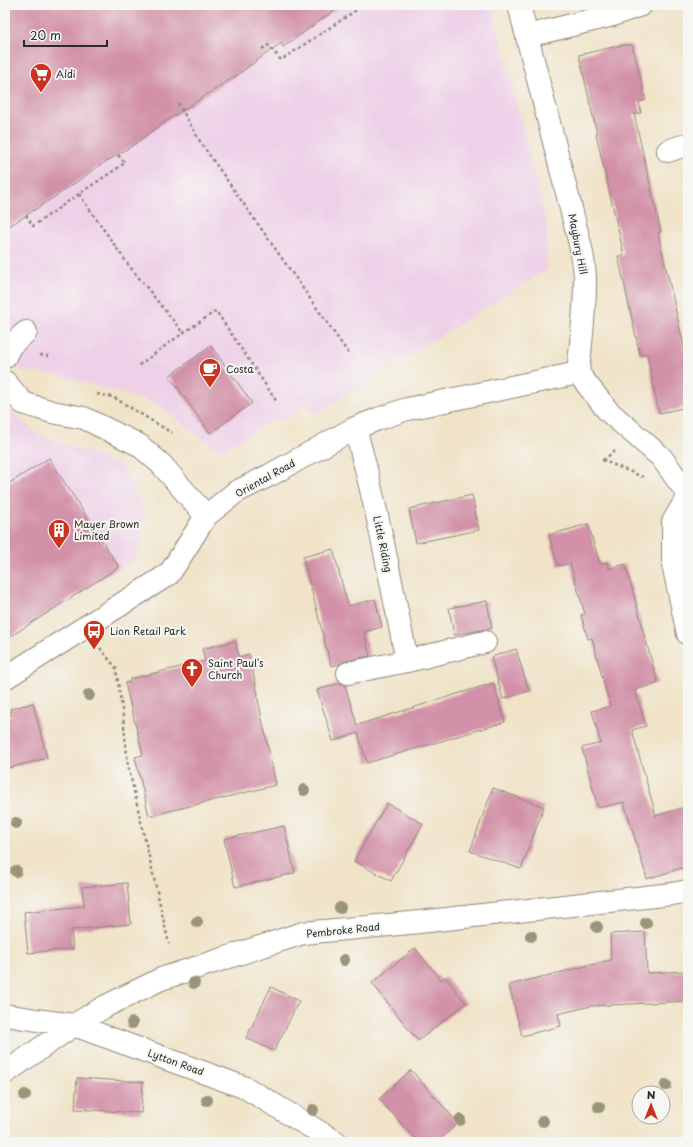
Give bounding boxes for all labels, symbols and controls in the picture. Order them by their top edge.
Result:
scale bar [24,22,107,48]
text: 20 m [30,26,61,44]
supermarket icon: Aldi [28,61,54,94]
place label: Aldi [56,66,76,81]
street label: Maybury Hill [564,212,592,276]
cafe icon: Costa [197,356,223,389]
place label: Costa [226,361,255,376]
street label: Oriental Road [232,455,298,500]
street label: Little Riding [370,514,397,574]
place label: Mayer Brown Limited [74,516,139,543]
building icon: Mayer Brown Limited [46,517,72,550]
bus stop icon: Lion Retail Park [81,618,107,651]
place label: Lion Retail Park [110,623,186,638]
place label: Saint Paul's Church [208,655,264,682]
church icon: Saint Paul's Church [179,656,205,689]
street label: Pembroke Road [305,918,381,941]
street label: Lytton Road [146,1044,206,1080]
north arrow [631,1085,671,1125]
text: N [647,1086,656,1103]

